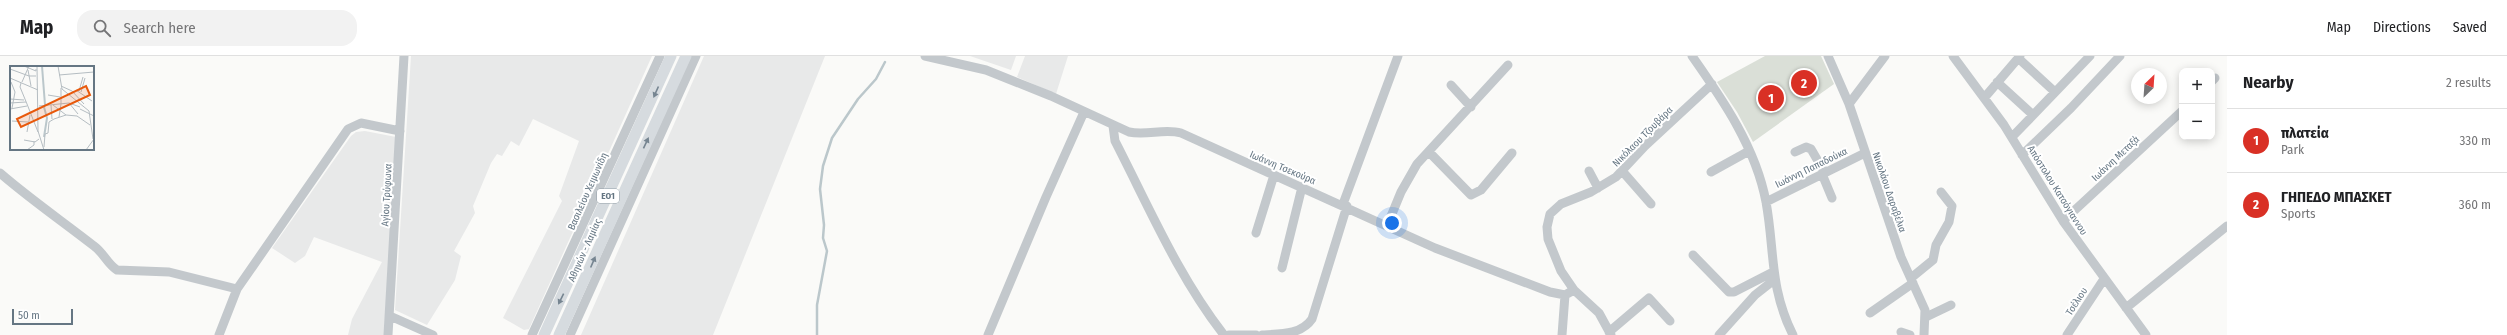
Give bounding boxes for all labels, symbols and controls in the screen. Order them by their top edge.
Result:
search box [77,10,357,46]
text: Map [20,16,53,39]
icon: search [91,17,113,39]
text: Search here [123,19,196,37]
text: Map [2327,19,2351,36]
text: Directions [2373,19,2431,36]
text: Saved [2453,19,2487,36]
inset map [10,66,94,150]
pin: 2 [1791,68,1817,98]
north arrow [2131,68,2167,104]
map controls [2179,68,2215,140]
button: + [2179,68,2215,104]
text: Nearby [2243,72,2294,93]
text: 2 results [2446,75,2491,90]
pin: 1 [1758,83,1784,113]
one-way arrow [652,86,658,98]
street label: Νικόλαου Τζουβάρα [1609,103,1675,169]
button: − [2179,104,2215,140]
text: πλατεία [2281,124,2329,142]
street label: Ιωάννη Μεταξά [2089,133,2142,184]
text: 1 [2253,133,2259,148]
text: 330 m [2459,133,2491,148]
one-way arrow [643,137,650,149]
text: Park [2281,142,2304,157]
street label: Απόστολου Κατσόγιαννου [2025,143,2090,237]
street label: Ιωάννη Παπαδούκα [1773,144,1850,191]
street label: Ιωάννη Τσεκούρα [1248,148,1318,187]
street label: Βασιλείου Χειμωνίδη [565,150,610,232]
street label: Νικολάου Δαραβέλια [1870,150,1909,234]
street label: Αγίου Τρύφωνα [378,163,395,227]
text: ΓΗΠΕΔΟ ΜΠΑΣΚΕΤ [2281,188,2392,206]
road number: ΕΟ1 [597,189,619,203]
text: 2 [2253,197,2259,212]
text: 360 m [2459,197,2491,212]
text: Sports [2281,206,2316,221]
your location [1382,213,1402,233]
street label: Αθηνών - Λαμίας [565,216,604,284]
one-way arrow [591,255,597,267]
street label: Τσέλιου [2063,285,2090,318]
one-way arrow [558,293,564,305]
scale bar [12,307,73,326]
text: 50 m [18,309,40,322]

